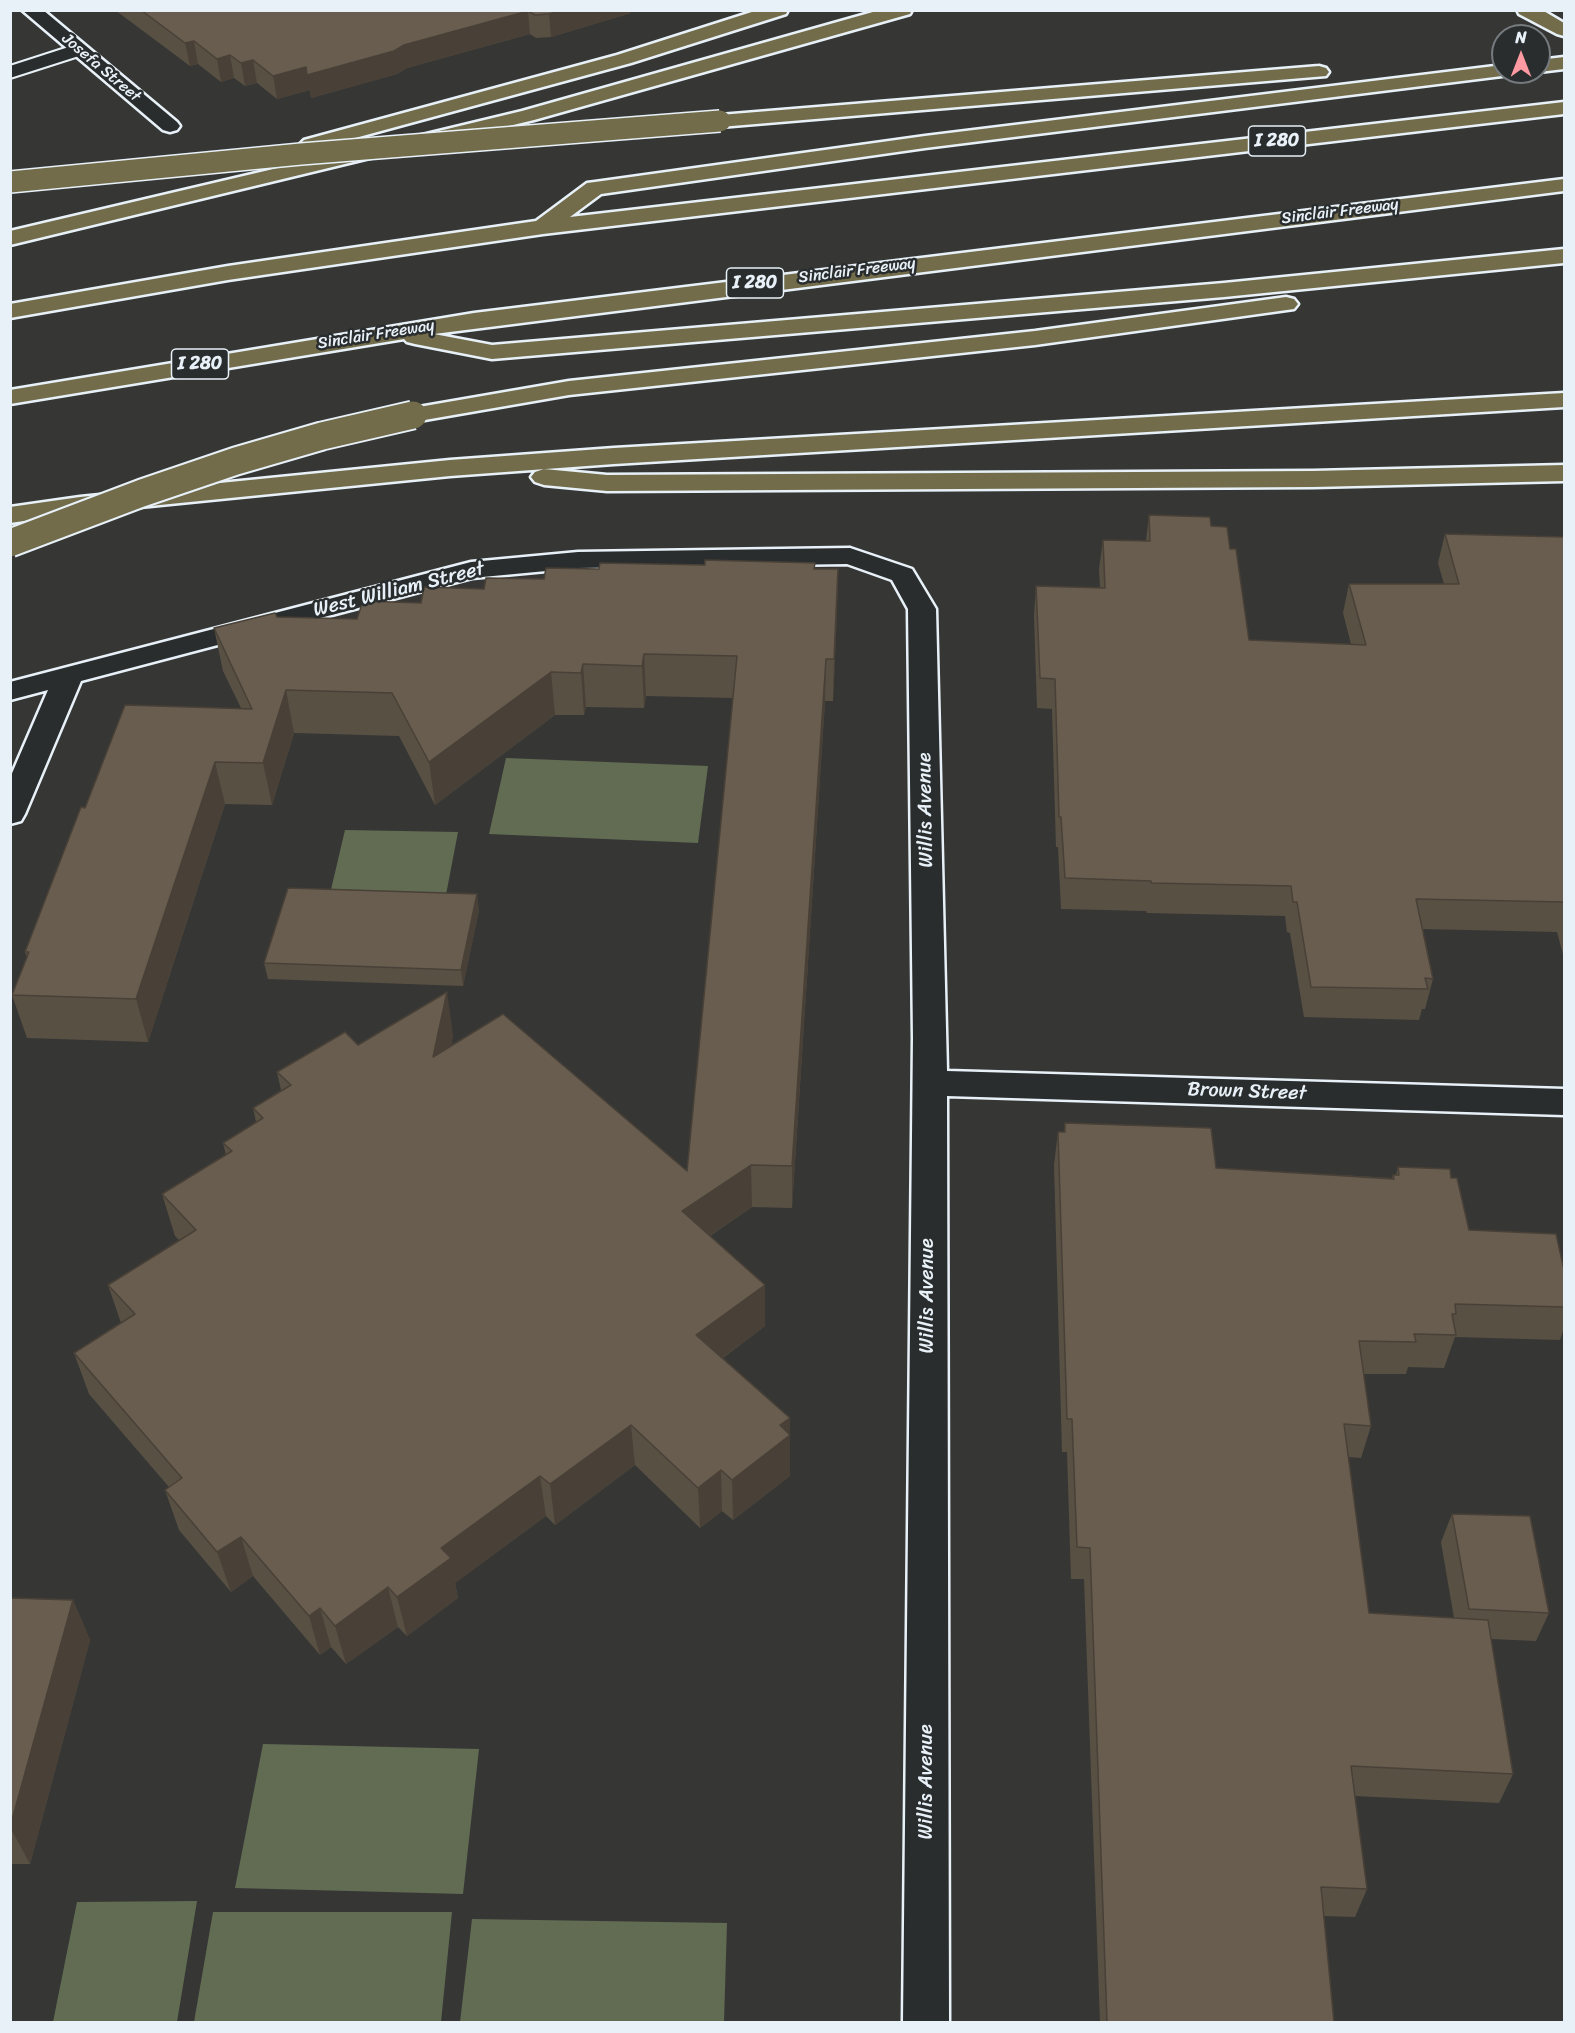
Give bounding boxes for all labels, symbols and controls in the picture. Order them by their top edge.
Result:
text: N [1515,23,1527,52]
north arrow [1491,24,1551,84]
street label: Josefa Street [58,30,144,106]
road number: I 280 [1248,126,1306,156]
street label: Sinclair Freeway [1280,195,1400,229]
street label: Sinclair Freeway [797,254,917,288]
road number: I 280 [726,268,783,298]
street label: Sinclair Freeway [316,316,436,354]
road number: I 280 [172,349,228,379]
street label: West William Street [311,557,487,623]
street label: Willis Avenue [913,752,939,868]
street label: Brown Street [1187,1078,1307,1106]
street label: Willis Avenue [916,1238,940,1354]
street label: Willis Avenue [915,1724,939,1840]

